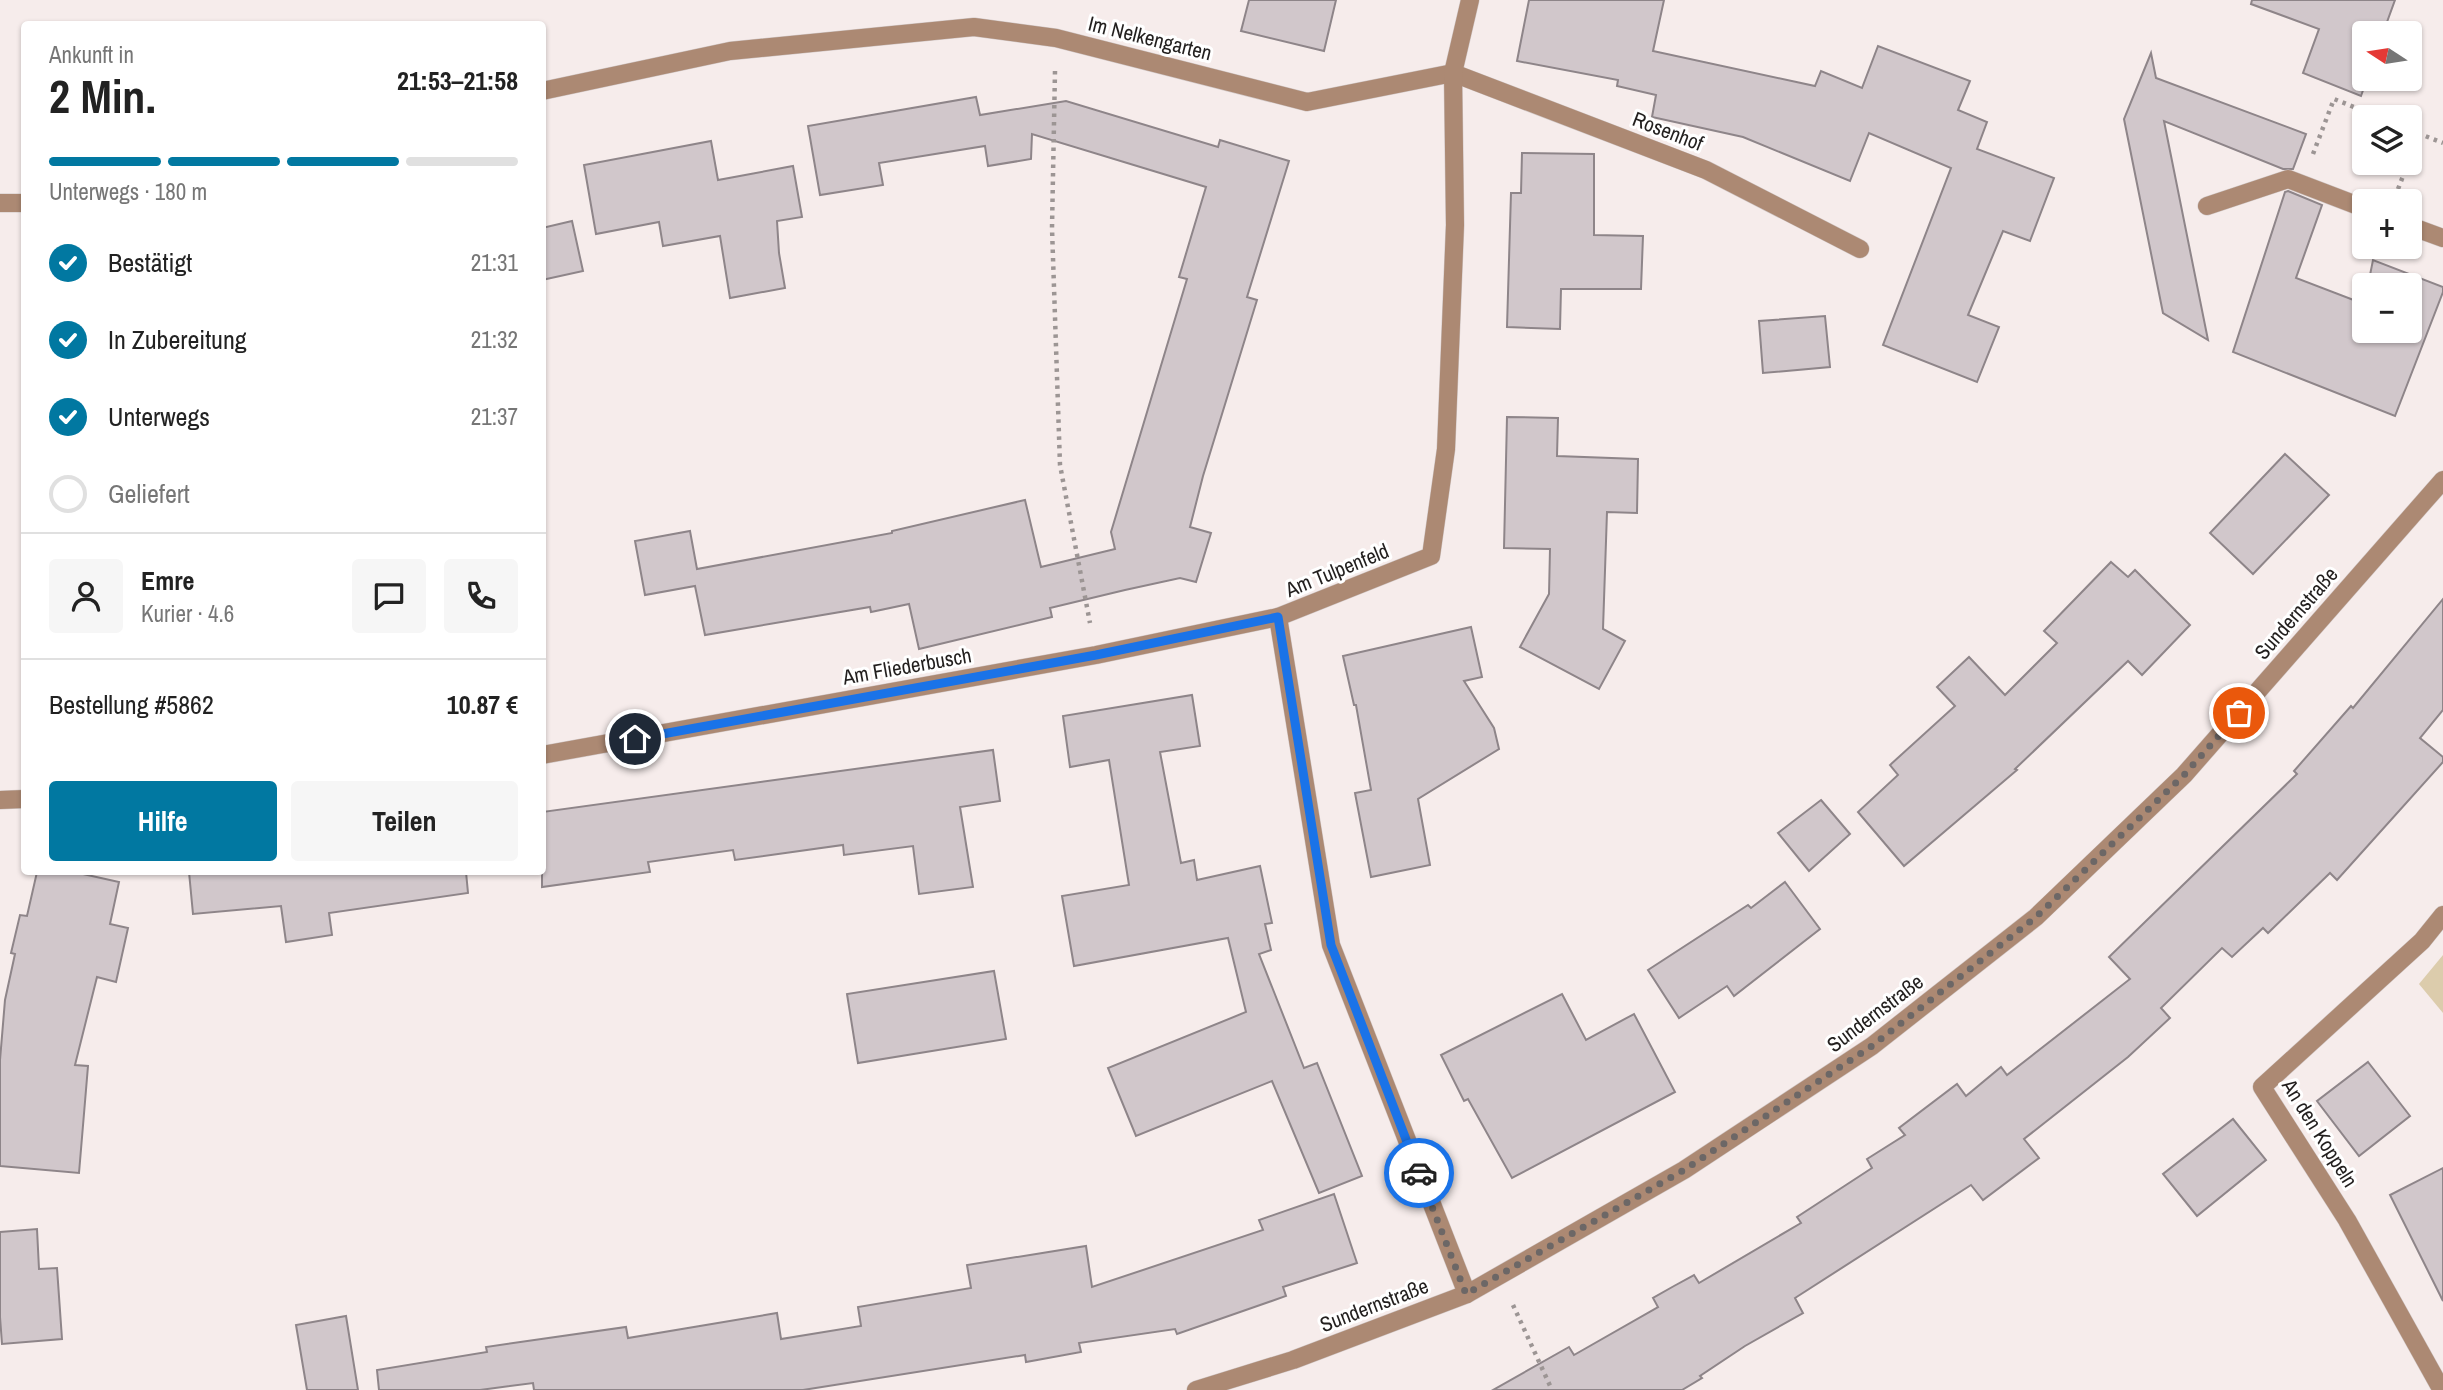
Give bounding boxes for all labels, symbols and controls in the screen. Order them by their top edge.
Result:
street label: Im Nelkengarten [1085,9,1215,67]
north arrow [2352,21,2422,91]
map controls [2352,21,2422,343]
text: Ankunft in [49,39,134,70]
text: 21:53–21:58 [397,63,518,98]
text: 2 Min. [49,65,156,127]
street label: Rosenhof [1628,104,1708,158]
button: layers [2352,105,2422,175]
text: Unterwegs · 180 m [49,176,207,207]
button: + [2352,189,2422,259]
icon: check [49,244,87,282]
text: Bestätigt [108,245,192,280]
text: 21:31 [471,247,518,278]
button: − [2352,273,2422,343]
icon: check [49,321,87,359]
text: In Zubereitung [108,322,247,357]
text: 21:32 [471,324,518,355]
icon: check [49,398,87,436]
text: Unterwegs [108,399,210,434]
text: 21:37 [471,401,518,432]
text: Geliefert [108,476,190,511]
street label: Am Tulpenfeld [1280,536,1393,604]
button: person [49,559,123,633]
button: chat [352,559,426,633]
button: phone [444,559,518,633]
street label: Sundernstraße [2248,561,2344,665]
text: Emre [141,563,194,598]
text: Kurier · 4.6 [141,598,234,629]
street label: Am Fliederbusch [839,640,974,692]
pin [2209,683,2269,743]
text: Bestellung #5862 [49,687,214,722]
text: 10.87 € [447,687,518,722]
icon: bag [2220,694,2258,732]
pin [605,709,665,769]
icon: home [616,720,654,758]
button: Hilfe [49,781,277,861]
button: Teilen [291,781,518,861]
street label: Sundernstraße [1821,967,1929,1059]
street label: An den Koppeln [2275,1072,2365,1193]
courier [1384,1138,1454,1208]
icon: car [1400,1154,1438,1192]
street label: Sundernstraße [1316,1271,1432,1339]

